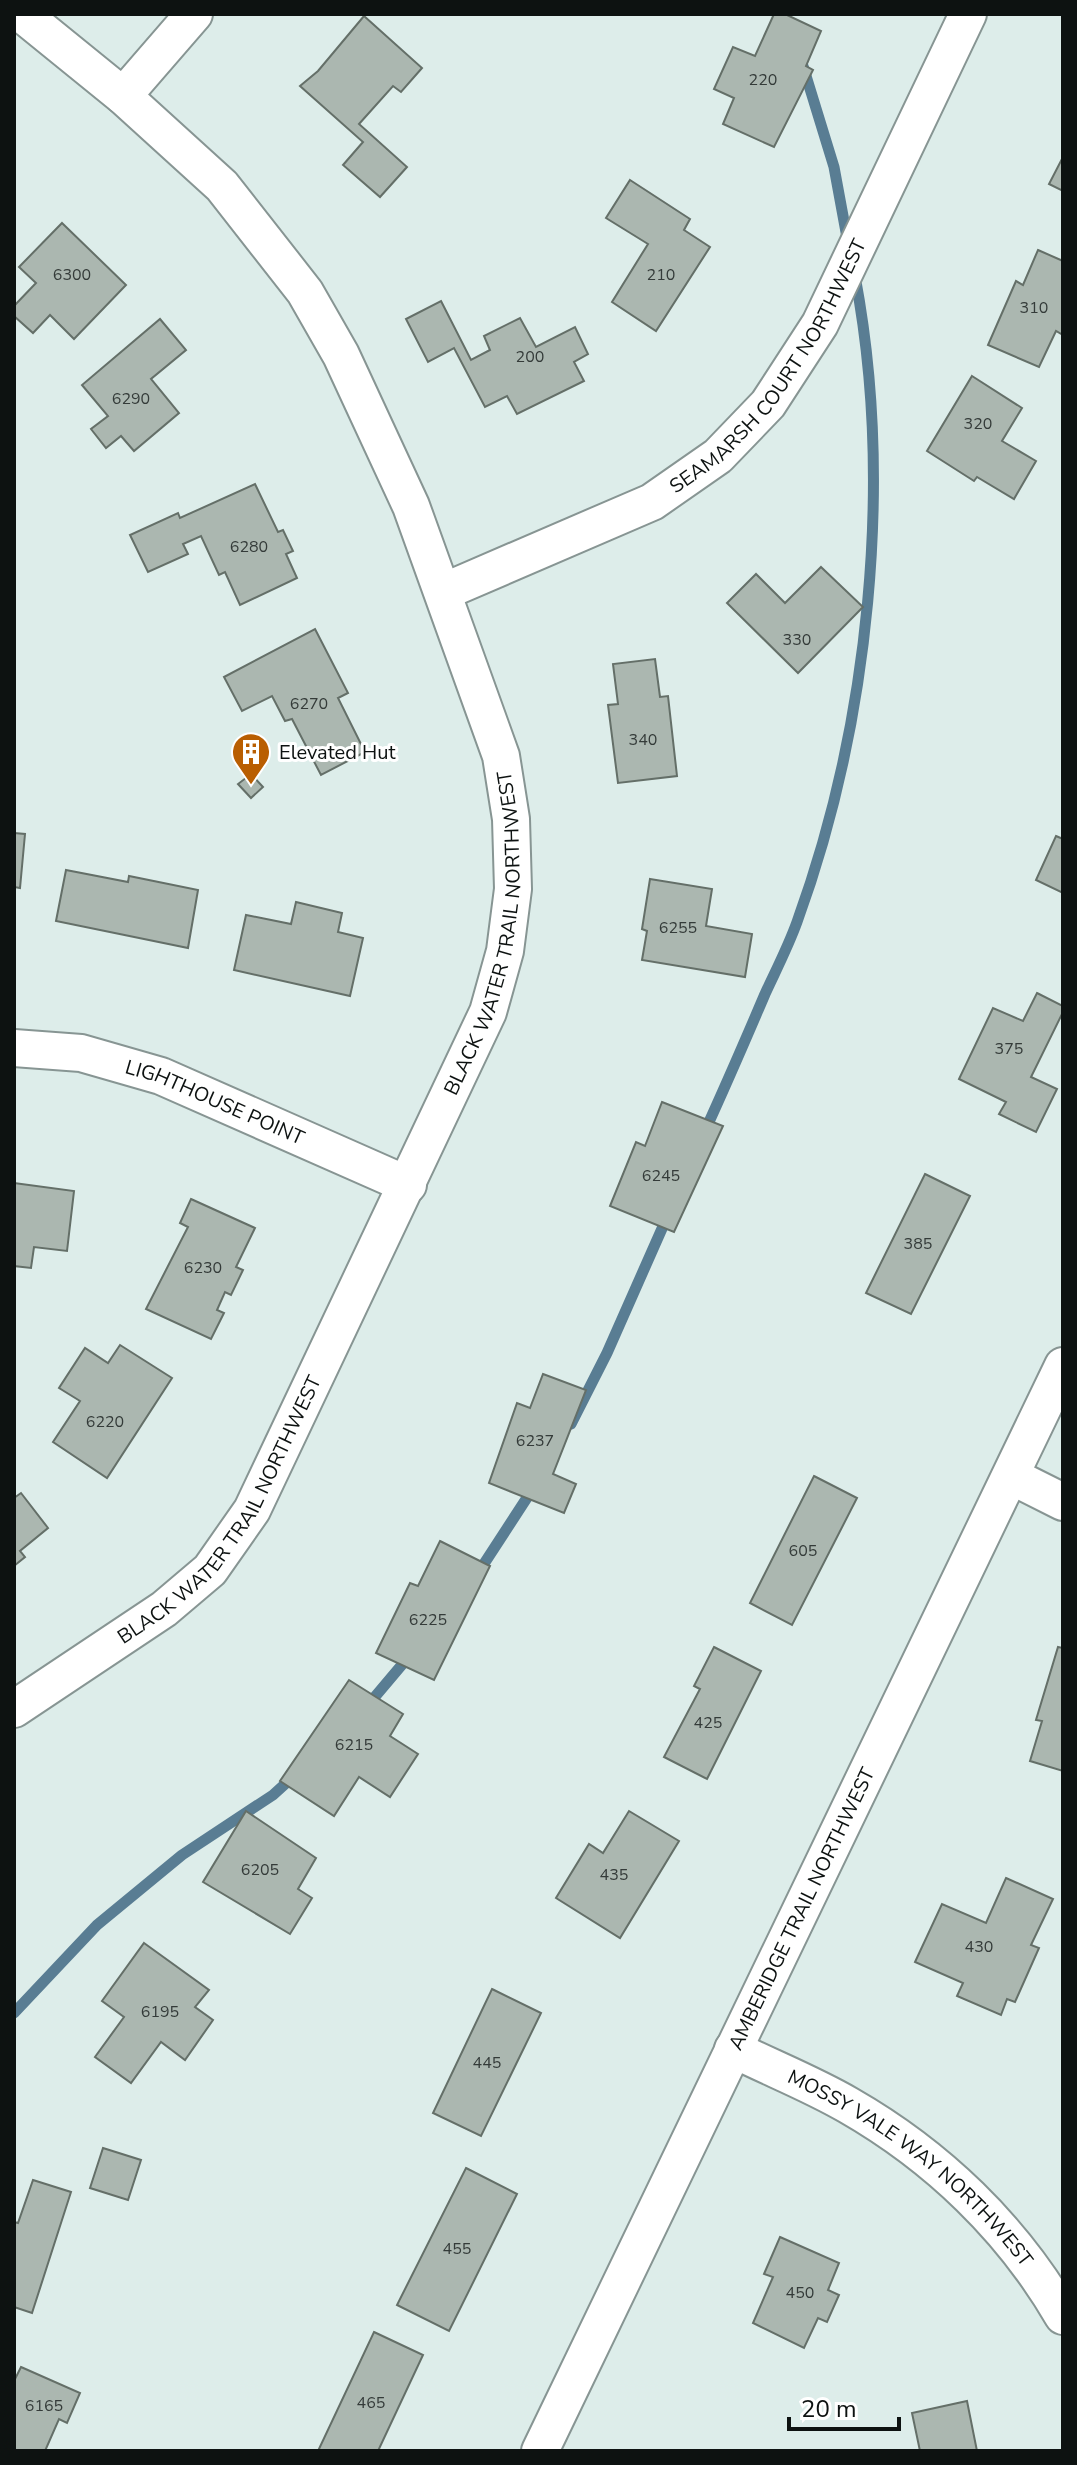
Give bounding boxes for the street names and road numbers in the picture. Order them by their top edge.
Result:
street label: SEAMARSH COURT NORTHWEST [664,234,872,499]
street label: BLACK WATER TRAIL NORTHWEST [437,769,527,1099]
street label: LIGHTHOUSE POINT [122,1053,309,1151]
street label: BLACK WATER TRAIL NORTHWEST [112,1371,327,1650]
street label: AMBERIDGE TRAIL NORTHWEST [722,1763,881,2054]
street label: MOSSY VALE WAY NORTHWEST [783,2063,1039,2272]

